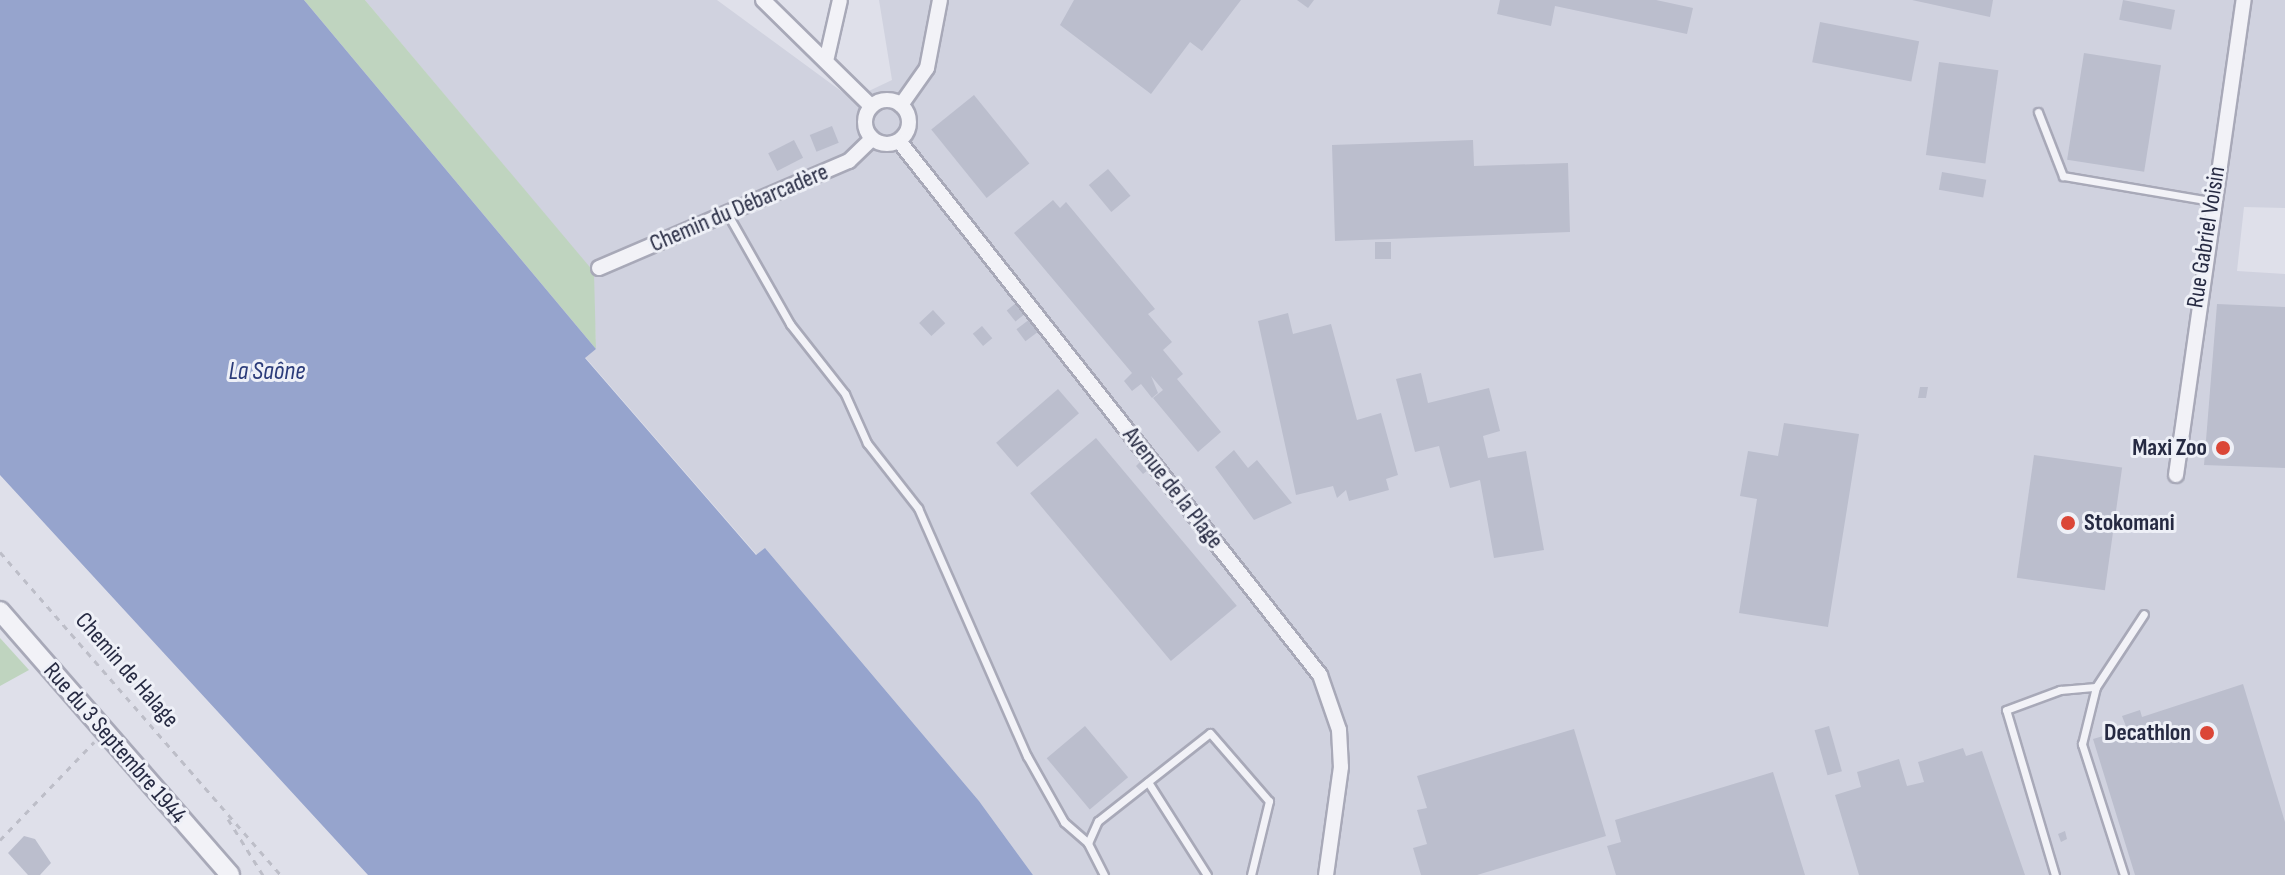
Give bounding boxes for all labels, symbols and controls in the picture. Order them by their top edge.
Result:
street label: Chemin du Débarcadère [646,157,832,259]
street label: Rue Gabriel Voisin [2181,164,2231,310]
water label: La Saône [229,356,305,388]
street label: Avenue de la Plage [1117,421,1229,555]
place label: Maxi Zoo [2132,434,2207,462]
marker: Maxi Zoo [2214,439,2232,457]
place label: Stokomani [2084,509,2175,537]
marker: Stokomani [2059,514,2077,532]
street label: Chemin de Halage [69,606,185,734]
street label: Rue du 3 Septembre 1944 [37,657,193,829]
place label: Decathlon [2104,719,2191,747]
marker: Decathlon [2198,724,2216,742]

